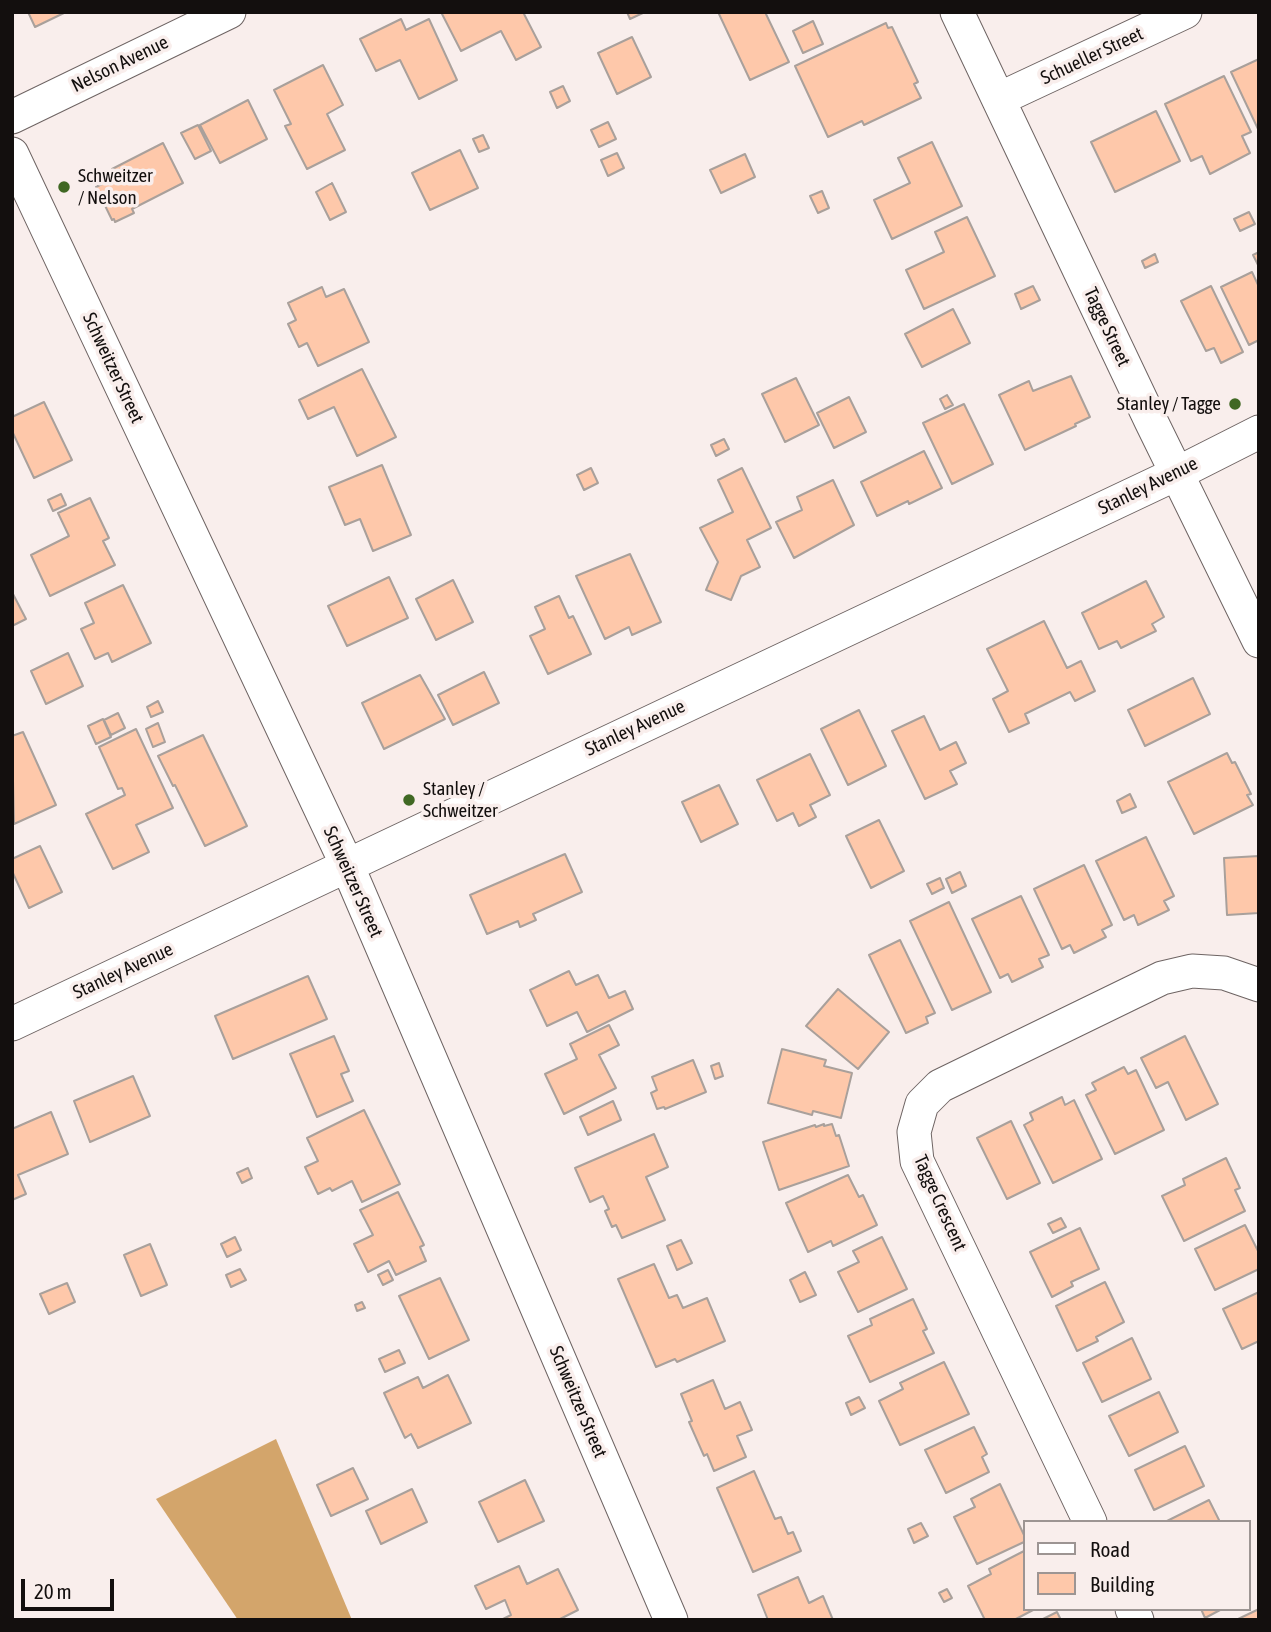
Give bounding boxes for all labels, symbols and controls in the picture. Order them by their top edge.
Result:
street label: Schueller Street [1037,22,1147,90]
street label: Nelson Avenue [68,31,172,97]
place label: Schweitzer / Nelson [78,165,153,209]
marker: Schweitzer / Nelson [56,179,72,195]
street label: Tagge Street [1079,284,1135,370]
street label: Schweitzer Street [78,309,148,427]
place label: Stanley / Tagge [1117,393,1221,415]
marker: Stanley / Tagge [1227,396,1243,412]
street label: Stanley Avenue [1095,452,1201,520]
street label: Stanley Avenue [581,695,689,761]
place label: Stanley / Schweitzer [423,778,498,822]
marker: Stanley / Schweitzer [401,792,417,808]
street label: Schweitzer Street [318,823,388,941]
street label: Stanley Avenue [69,938,177,1004]
street label: Tagge Crescent [909,1152,971,1254]
street label: Schweitzer Street [544,1343,612,1461]
legend [1023,1520,1250,1611]
text: Road [1090,1537,1130,1561]
scale bar [24,1566,117,1610]
text: Building [1090,1572,1154,1596]
text: 20 m [34,1579,72,1603]

